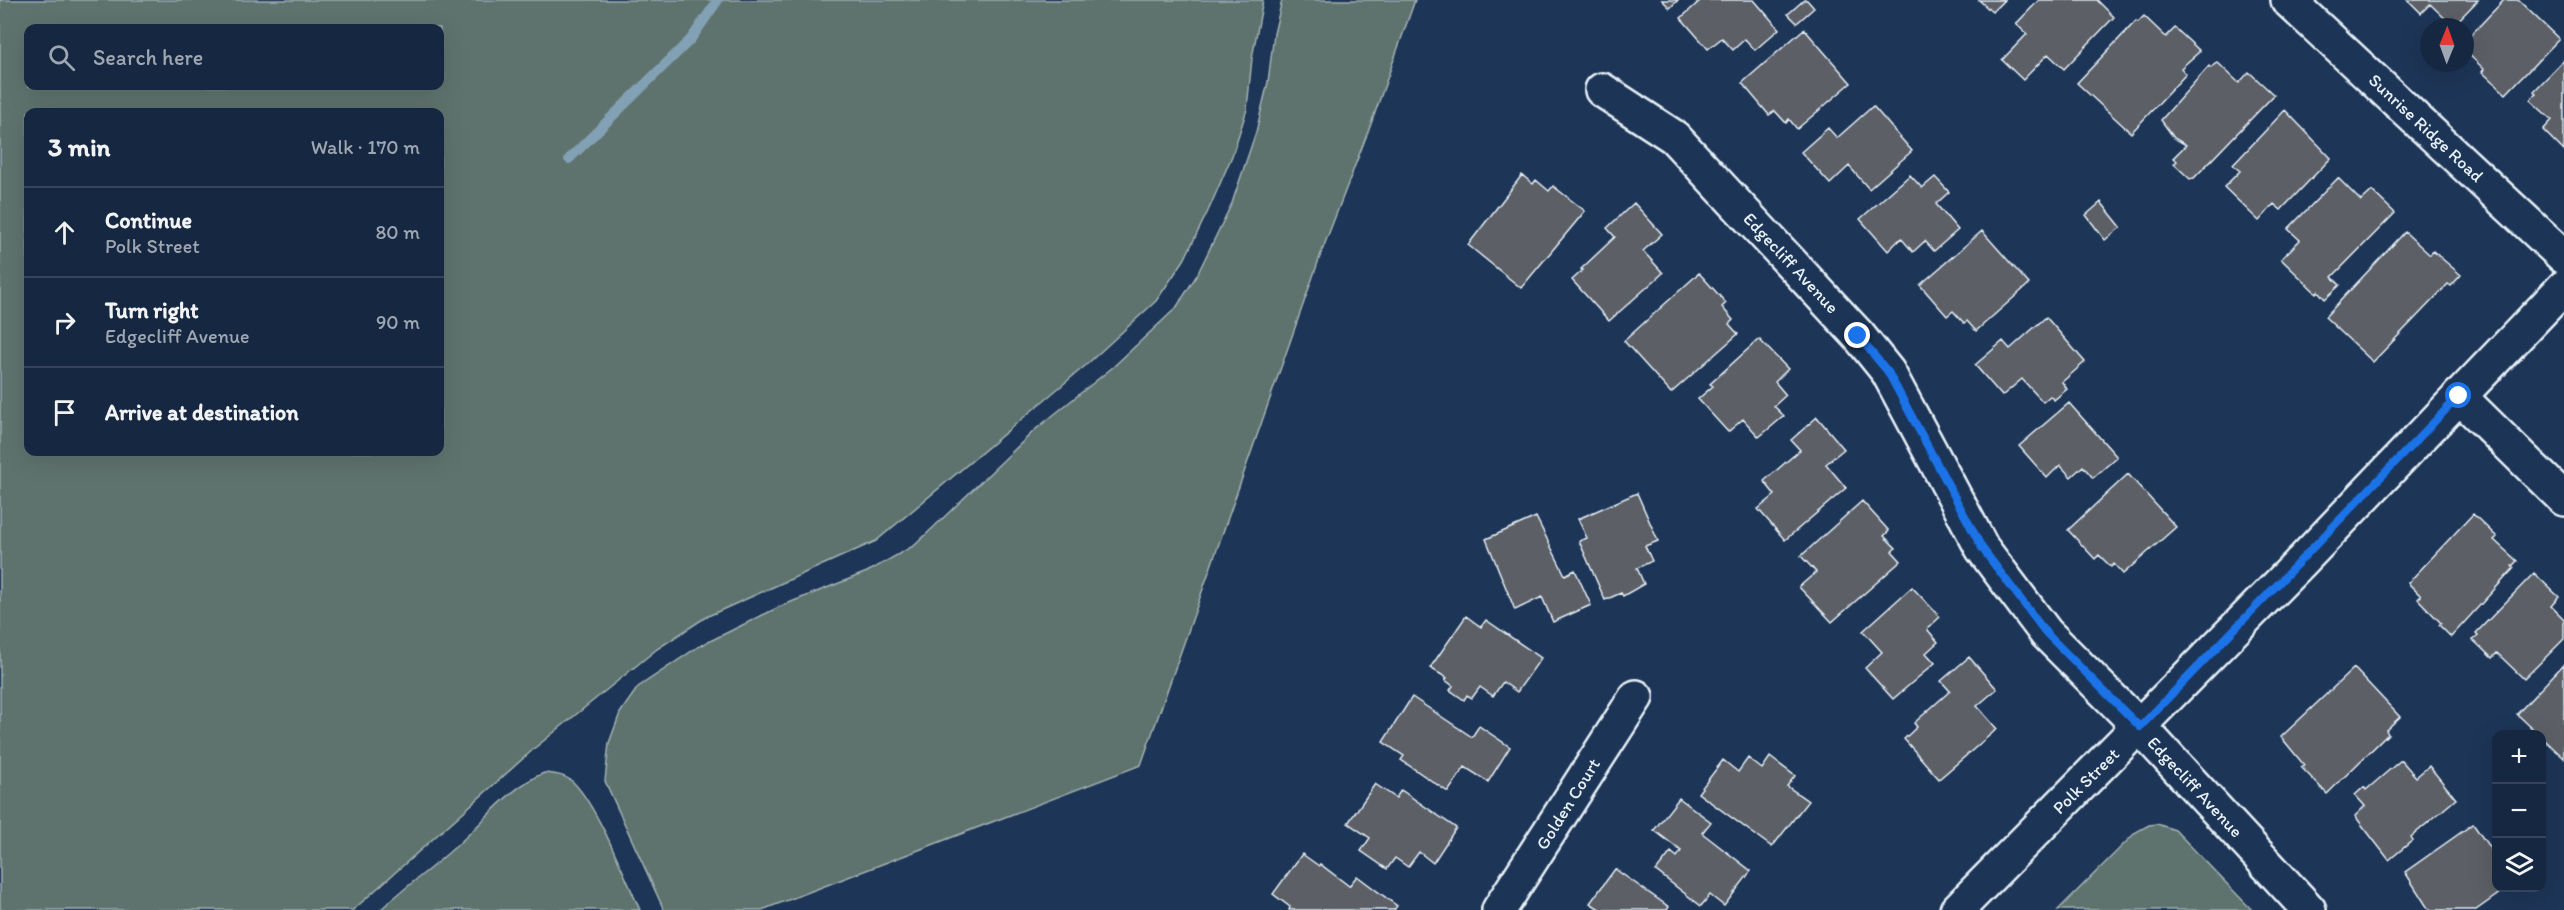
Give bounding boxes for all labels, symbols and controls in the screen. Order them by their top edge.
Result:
north arrow [2420,18,2474,72]
search box [24,24,444,90]
icon: search [45,41,78,74]
text: Search here [93,44,203,71]
street label: Sunrise Ridge Road [2364,69,2488,187]
text: 3 min [48,131,110,163]
text: Walk · 170 m [311,135,420,159]
text: Continue [105,207,192,234]
street label: Edgecliff Avenue [1739,208,1843,318]
icon: ahead [48,216,81,249]
text: 80 m [375,220,420,244]
text: Polk Street [105,234,200,258]
text: Turn right [105,297,199,324]
icon: right [48,306,81,339]
text: 90 m [376,310,420,334]
route end [1844,322,1870,348]
text: Edgecliff Avenue [105,324,250,348]
route start [2445,382,2471,408]
icon: arrive [48,396,81,429]
text: Arrive at destination [105,399,299,426]
map controls [2492,730,2546,892]
button: + [2492,730,2546,784]
street label: Edgecliff Avenue [2143,732,2247,842]
street label: Polk Street [2048,743,2124,819]
street label: Golden Court [1531,754,1605,854]
button: − [2492,784,2546,838]
button: layers [2492,838,2546,892]

